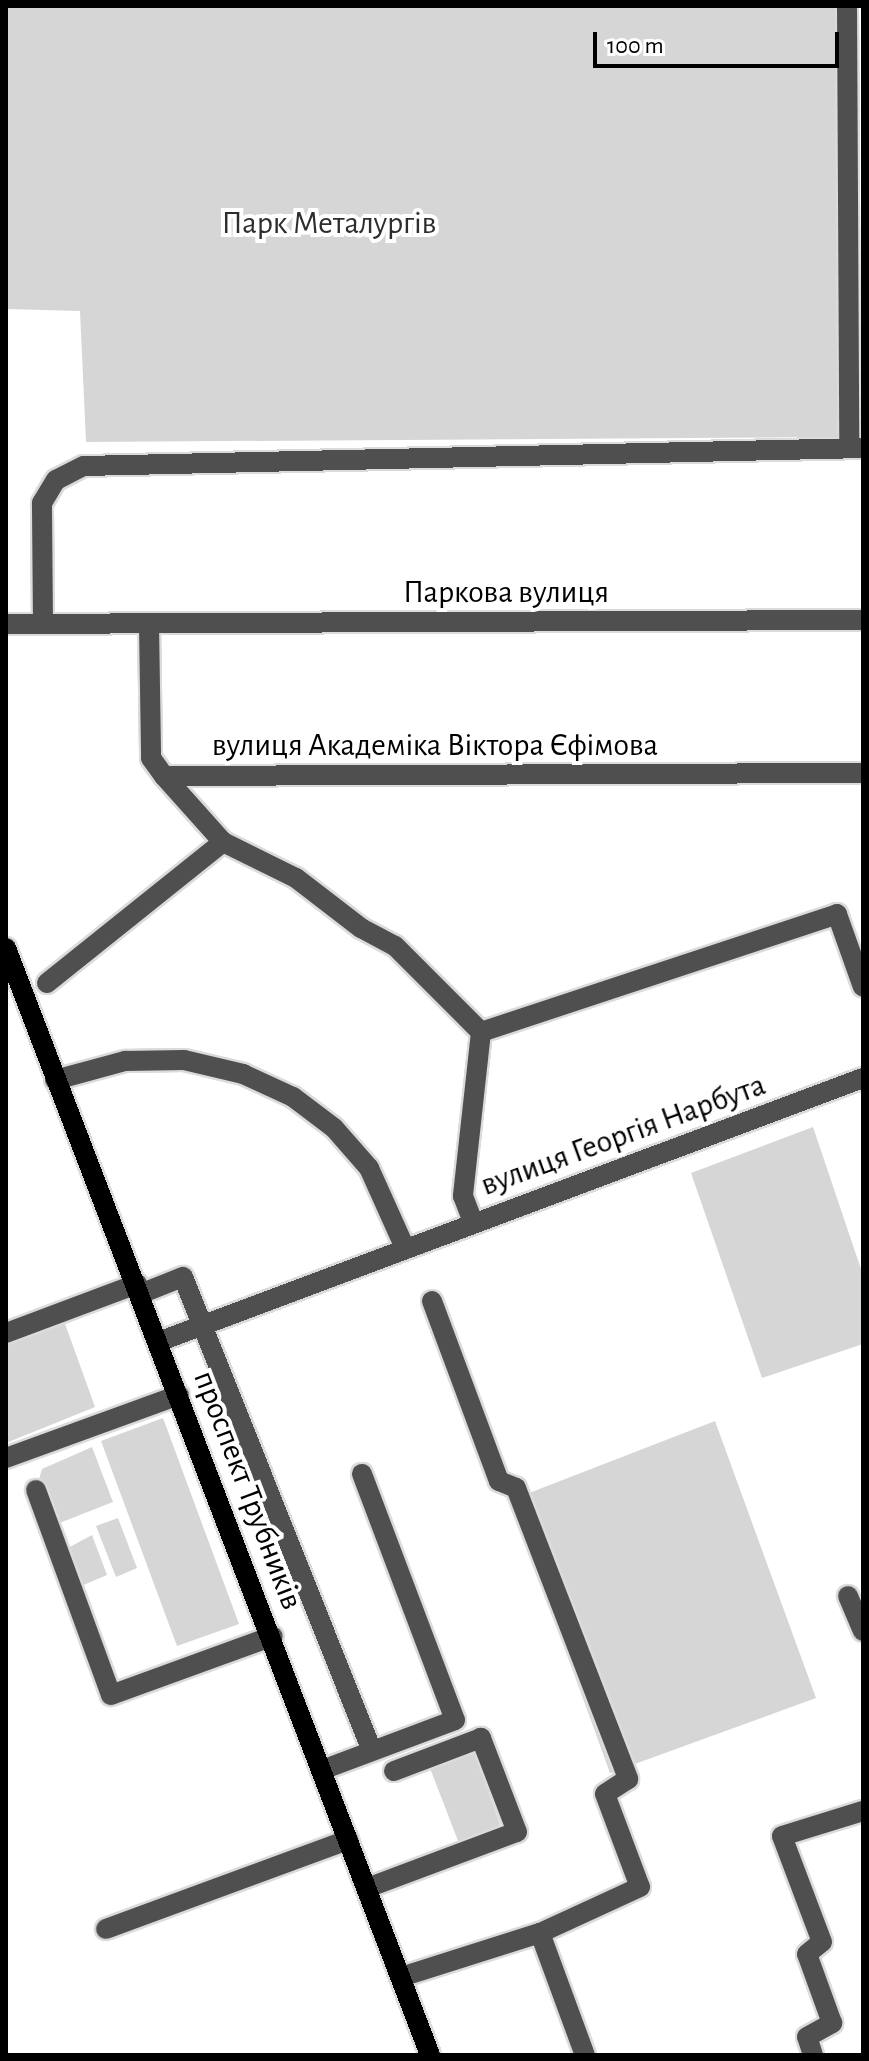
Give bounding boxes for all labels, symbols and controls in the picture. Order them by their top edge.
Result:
scale bar [597,16,843,66]
text: 100 m [607,34,664,58]
park label: Парк Металургів [222,204,436,242]
street label: Паркова вулиця [403,573,609,611]
street label: вулиця Академіка Віктора Єфімова [212,726,658,764]
street label: вулиця Георгія Нарбута [475,1066,771,1204]
street label: проспект Трубників [185,1365,311,1615]

